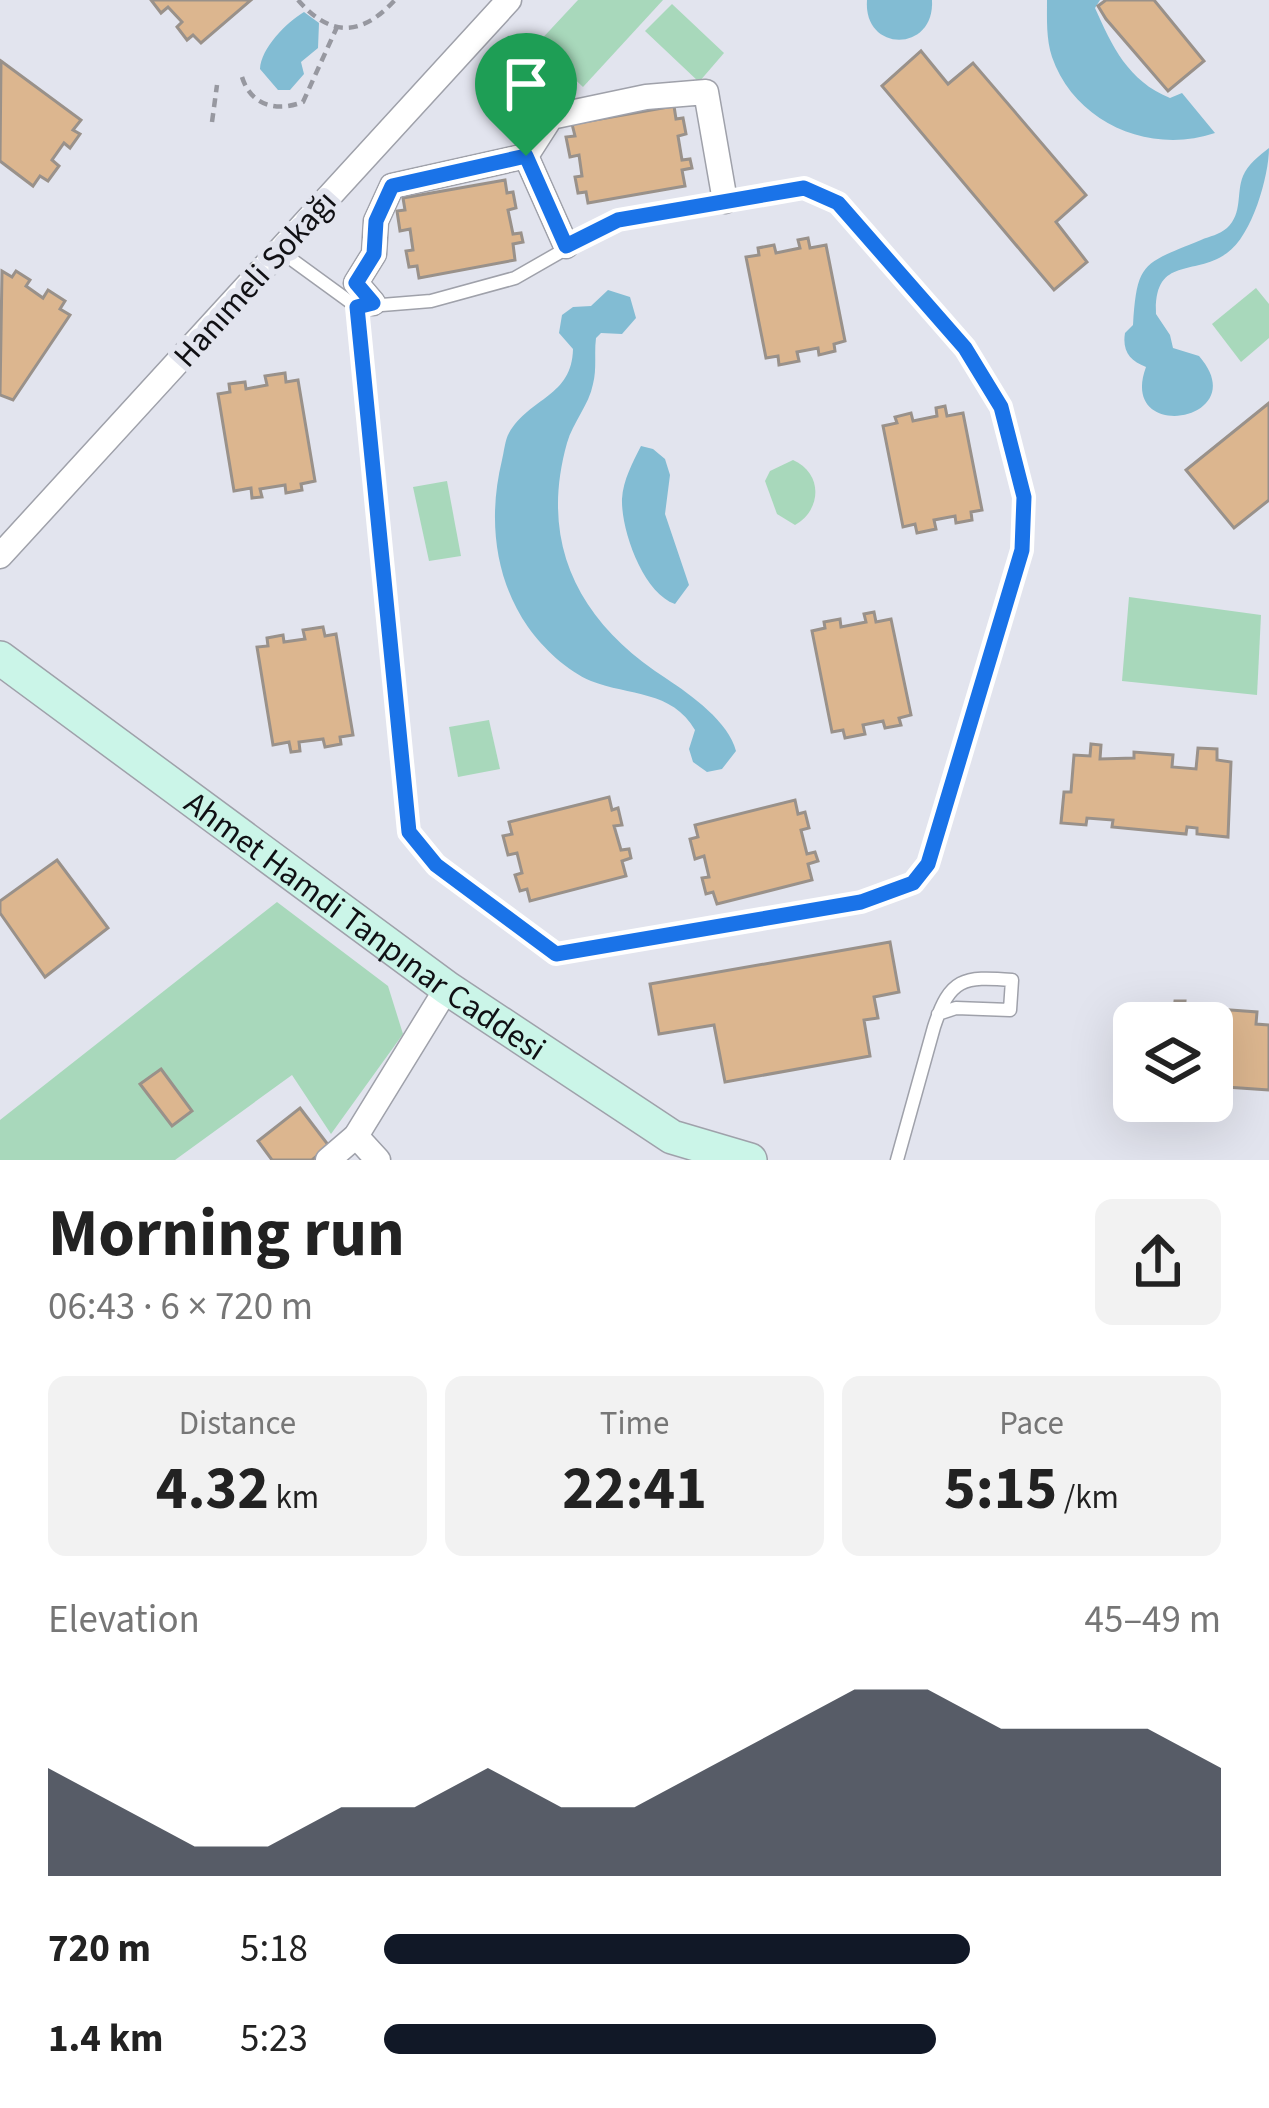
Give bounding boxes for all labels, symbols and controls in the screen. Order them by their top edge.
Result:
pin [475,33,577,156]
icon: arrive [493,51,559,117]
street label: Hanımeli Sokağı [163,180,348,378]
street label: Ahmet Hamdi Tanpınar Caddesi [174,780,555,1072]
map controls [1113,1002,1233,1122]
button: layers [1113,1002,1233,1122]
text: Morning run [48,1187,405,1281]
button: share [1095,1199,1221,1325]
text: 06:43 · 6 × 720 m [48,1279,313,1335]
text: Distance [179,1400,296,1447]
text: Time [600,1400,669,1447]
text: Pace [999,1400,1064,1447]
text: 4.32 [156,1447,269,1532]
text: 22:41 [562,1447,707,1532]
text: 5:15 [944,1447,1057,1532]
text: km [269,1474,319,1521]
text: /km [1057,1474,1119,1521]
text: Elevation [48,1592,200,1648]
text: 45–49 m [1085,1592,1221,1648]
text: 720 m [48,1921,151,1977]
text: 5:18 [240,1921,308,1977]
text: 1.4 km [48,2011,163,2067]
text: 5:23 [240,2011,308,2067]

